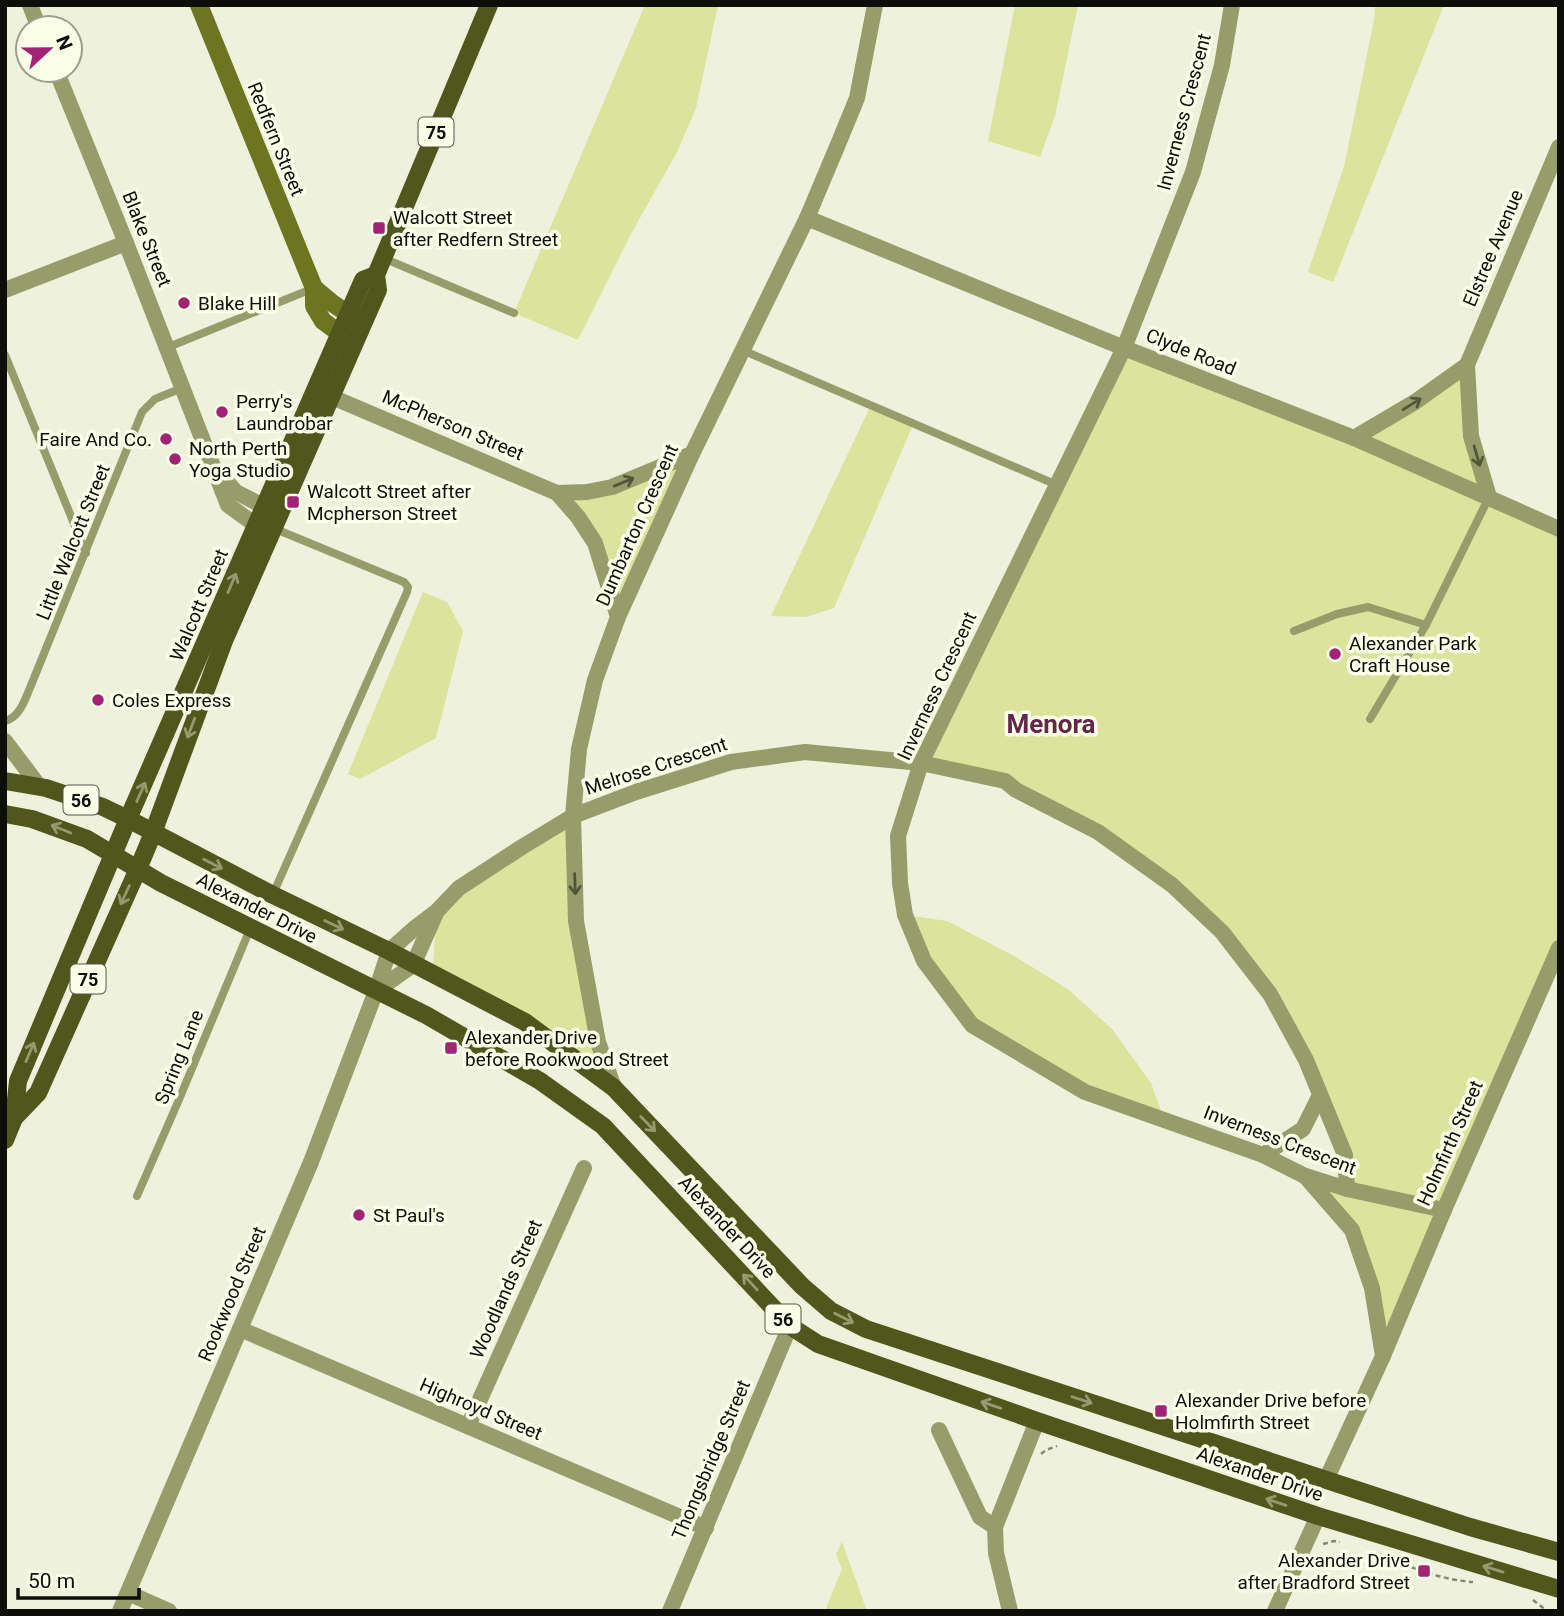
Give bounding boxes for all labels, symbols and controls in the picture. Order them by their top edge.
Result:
north arrow [14,14,84,84]
street label: Inverness Crescent [1152,31,1216,193]
text: N [51,32,77,53]
street label: Redfern Street [243,79,309,199]
road number: 75 [418,118,453,146]
street label: Elstree Avenue [1458,186,1528,310]
street label: Blake Street [117,188,177,290]
place label: Walcott Street after Redfern Street [393,206,558,251]
marker: Walcott Street after Redfern Street [371,220,387,236]
place label: Blake Hill [198,292,276,315]
marker: Blake Hill [176,295,192,311]
street label: Clyde Road [1143,324,1239,380]
street label: McPherson Street [379,385,527,465]
place label: Perry's Laundrobar [236,390,333,435]
one-way arrow [1401,396,1421,410]
marker: Perry's Laundrobar [214,404,230,420]
place label: Faire And Co. [39,428,152,451]
marker: Faire And Co. [158,431,174,447]
place label: North Perth Yoga Studio [189,437,291,482]
street label: Dumbarton Crescent [591,440,683,610]
one-way arrow [1472,445,1485,467]
marker: North Perth Yoga Studio [167,451,183,467]
street label: Little Walcott Street [31,461,115,623]
one-way arrow [612,475,634,488]
place label: Walcott Street after Mcpherson Street [307,480,472,525]
marker: Walcott Street after Mcpherson Street [285,494,301,510]
street label: Walcott Street [165,545,233,665]
one-way arrow [226,573,239,594]
street label: Inverness Crescent [892,608,982,764]
place label: Alexander Park Craft House [1349,632,1477,677]
marker: Alexander Park Craft House [1327,646,1343,662]
place label: Coles Express [112,689,231,712]
marker: Coles Express [90,692,106,708]
district label: Menora [1006,709,1096,739]
one-way arrow [183,717,196,738]
street label: Melrose Crescent [582,732,730,800]
one-way arrow [135,781,148,803]
road number: 56 [64,786,98,814]
one-way arrow [51,822,73,835]
one-way arrow [202,857,223,871]
street label: Alexander Drive [193,868,321,948]
one-way arrow [568,872,581,895]
one-way arrow [118,884,131,905]
one-way arrow [323,918,344,932]
road number: 75 [70,964,106,994]
street label: Spring Lane [150,1006,208,1108]
place label: Alexander Drive before Rookwood Street [465,1026,669,1071]
marker: Alexander Drive before Rookwood Street [443,1040,459,1056]
one-way arrow [24,1042,37,1063]
street label: Holmfirth Street [1412,1077,1488,1209]
street label: Inverness Crescent [1201,1100,1359,1180]
one-way arrow [640,1115,657,1132]
street label: Alexander Drive [674,1171,780,1283]
place label: St Paul's [373,1204,445,1227]
marker: St Paul's [351,1207,367,1223]
street label: Woodlands Street [465,1216,547,1362]
street label: Rookwood Street [193,1223,271,1365]
one-way arrow [741,1274,758,1291]
road number: 56 [766,1304,800,1334]
one-way arrow [833,1311,854,1325]
street label: Highroyd Street [416,1373,546,1445]
street label: Thongsbridge Street [667,1377,755,1543]
place label: Alexander Drive before Holmfirth Street [1175,1389,1366,1434]
one-way arrow [1071,1394,1093,1407]
one-way arrow [981,1398,1003,1410]
marker: Alexander Drive before Holmfirth Street [1153,1403,1169,1419]
street label: Alexander Drive [1194,1442,1326,1506]
one-way arrow [1265,1495,1287,1508]
place label: Alexander Drive after Bradford Street [1237,1549,1410,1594]
scale bar [18,1556,138,1600]
one-way arrow [1483,1562,1505,1575]
marker: Alexander Drive after Bradford Street [1416,1563,1432,1579]
text: 50 m [28,1569,75,1593]

